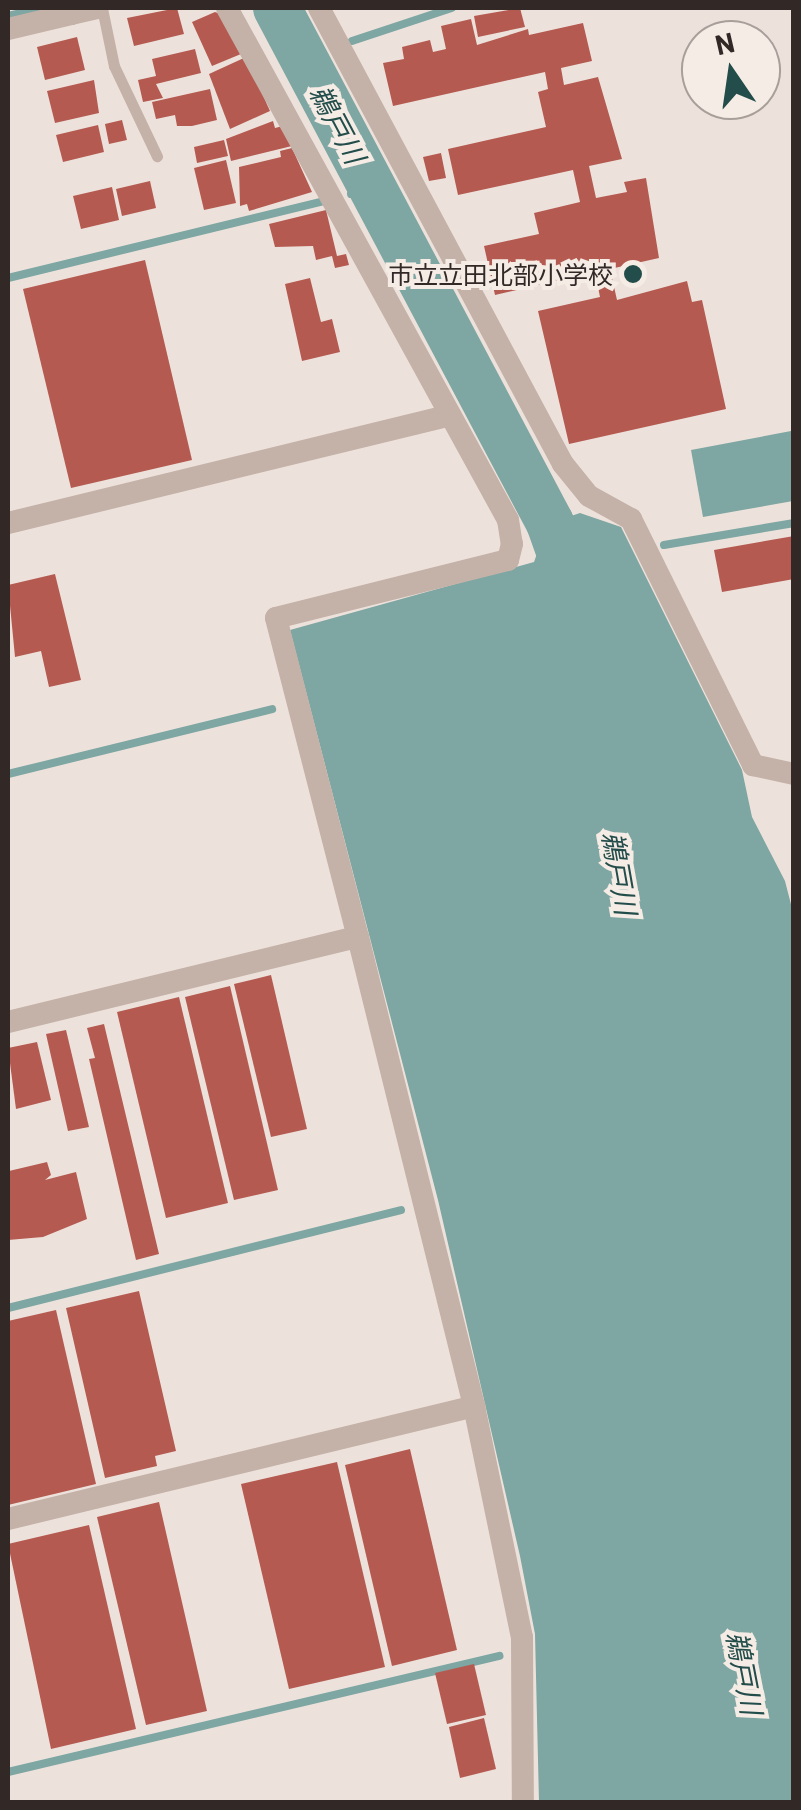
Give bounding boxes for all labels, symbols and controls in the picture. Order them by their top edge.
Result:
north arrow [681,20,781,120]
text: N [712,24,738,61]
water label: 鵜戸川 [303,79,373,169]
place label: 市立立田北部小学校 [388,259,613,289]
marker: 市立立田北部小学校 [622,263,644,285]
water label: 鵜戸川 [596,829,644,917]
water label: 鵜戸川 [720,1629,770,1717]

